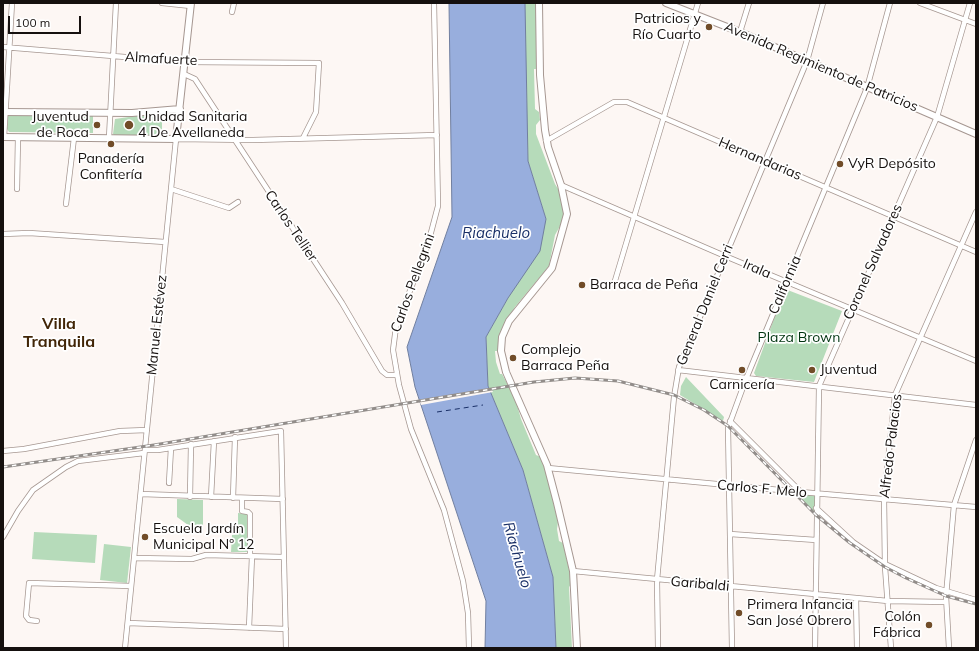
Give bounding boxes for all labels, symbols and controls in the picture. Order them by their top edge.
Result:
scale bar [10,8,83,34]
place label: Patricios y Río Cuarto [632,11,701,44]
text: 100 m [15,15,50,30]
street label: Avenida Regimiento de Patricios [721,18,921,116]
marker: Patricios y Río Cuarto [704,22,714,32]
street label: Almafuerte [124,49,198,69]
place label: Juventud de Roca [32,109,89,142]
place label: Unidad Sanitaria 4 De Avellaneda [138,109,247,142]
marker: Unidad Sanitaria 4 De Avellaneda [123,119,135,131]
marker: Juventud de Roca [92,120,102,130]
street label: Hernandarias [716,134,804,184]
marker: Panadería Confitería [106,139,116,149]
place label: Panadería Confitería [78,151,144,184]
place label: VyR Depósito [848,156,936,172]
marker: VyR Depósito [835,159,845,169]
street label: Carlos Tellier [261,187,321,265]
street label: Coronel Salvadores [840,202,906,322]
water label: Riachuelo [462,224,530,242]
street label: Carlos Pellegrini [387,231,439,335]
street label: General Daniel Cerri [673,242,737,368]
street label: California [765,253,805,317]
street label: Irala [740,256,774,282]
street label: Manuel Estévez [143,274,171,376]
place label: Barraca de Peña [590,277,698,293]
marker: Barraca de Peña [577,280,587,290]
district label: Villa Tranquila [23,314,95,352]
park label: Plaza Brown [758,330,840,346]
place label: Complejo Barraca Peña [521,342,609,374]
marker: Complejo Barraca Peña [508,353,518,363]
place label: Juventud [820,362,877,378]
marker: Carnicería [737,365,747,375]
marker: Juventud [807,365,817,375]
place label: Carnicería [709,377,775,393]
street label: Alfredo Palacios [876,393,906,499]
street label: Carlos F. Melo [716,477,808,501]
water label: Riachuelo [499,520,535,590]
place label: Escuela Jardín Municipal Nº 12 [153,521,254,554]
marker: Escuela Jardín Municipal Nº 12 [140,532,150,542]
street label: Garibaldi [670,573,730,595]
place label: Primera Infancia San José Obrero [747,597,853,630]
marker: Primera Infancia San José Obrero [734,608,744,618]
place label: Colón Fábrica [873,609,921,642]
marker: Colón Fábrica [924,620,934,630]

